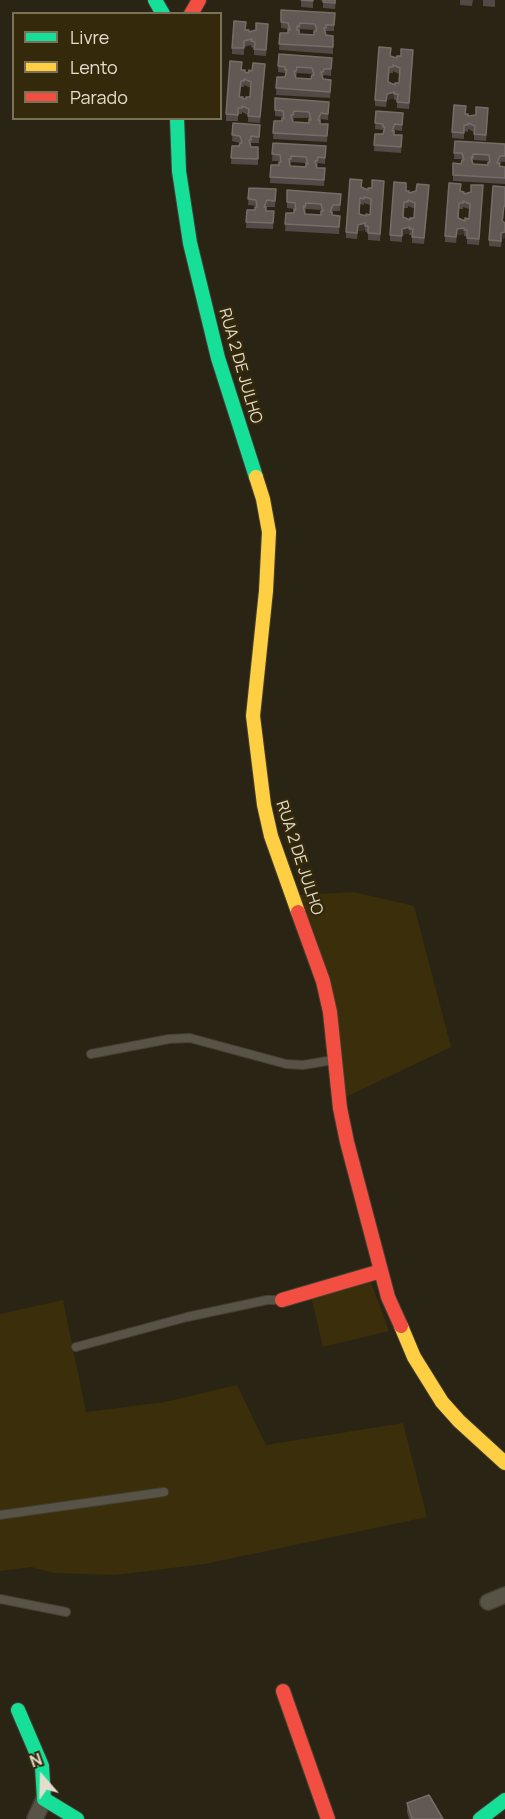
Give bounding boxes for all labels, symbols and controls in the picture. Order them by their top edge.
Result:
legend [12,12,222,120]
text: Livre [70,25,109,49]
text: Lento [70,55,118,79]
text: Parado [70,85,128,109]
street label: RUA 2 DE JULHO [214,306,266,426]
street label: RUA 2 DE JULHO [271,798,327,918]
north arrow [12,1747,72,1807]
text: N [27,1748,45,1772]

